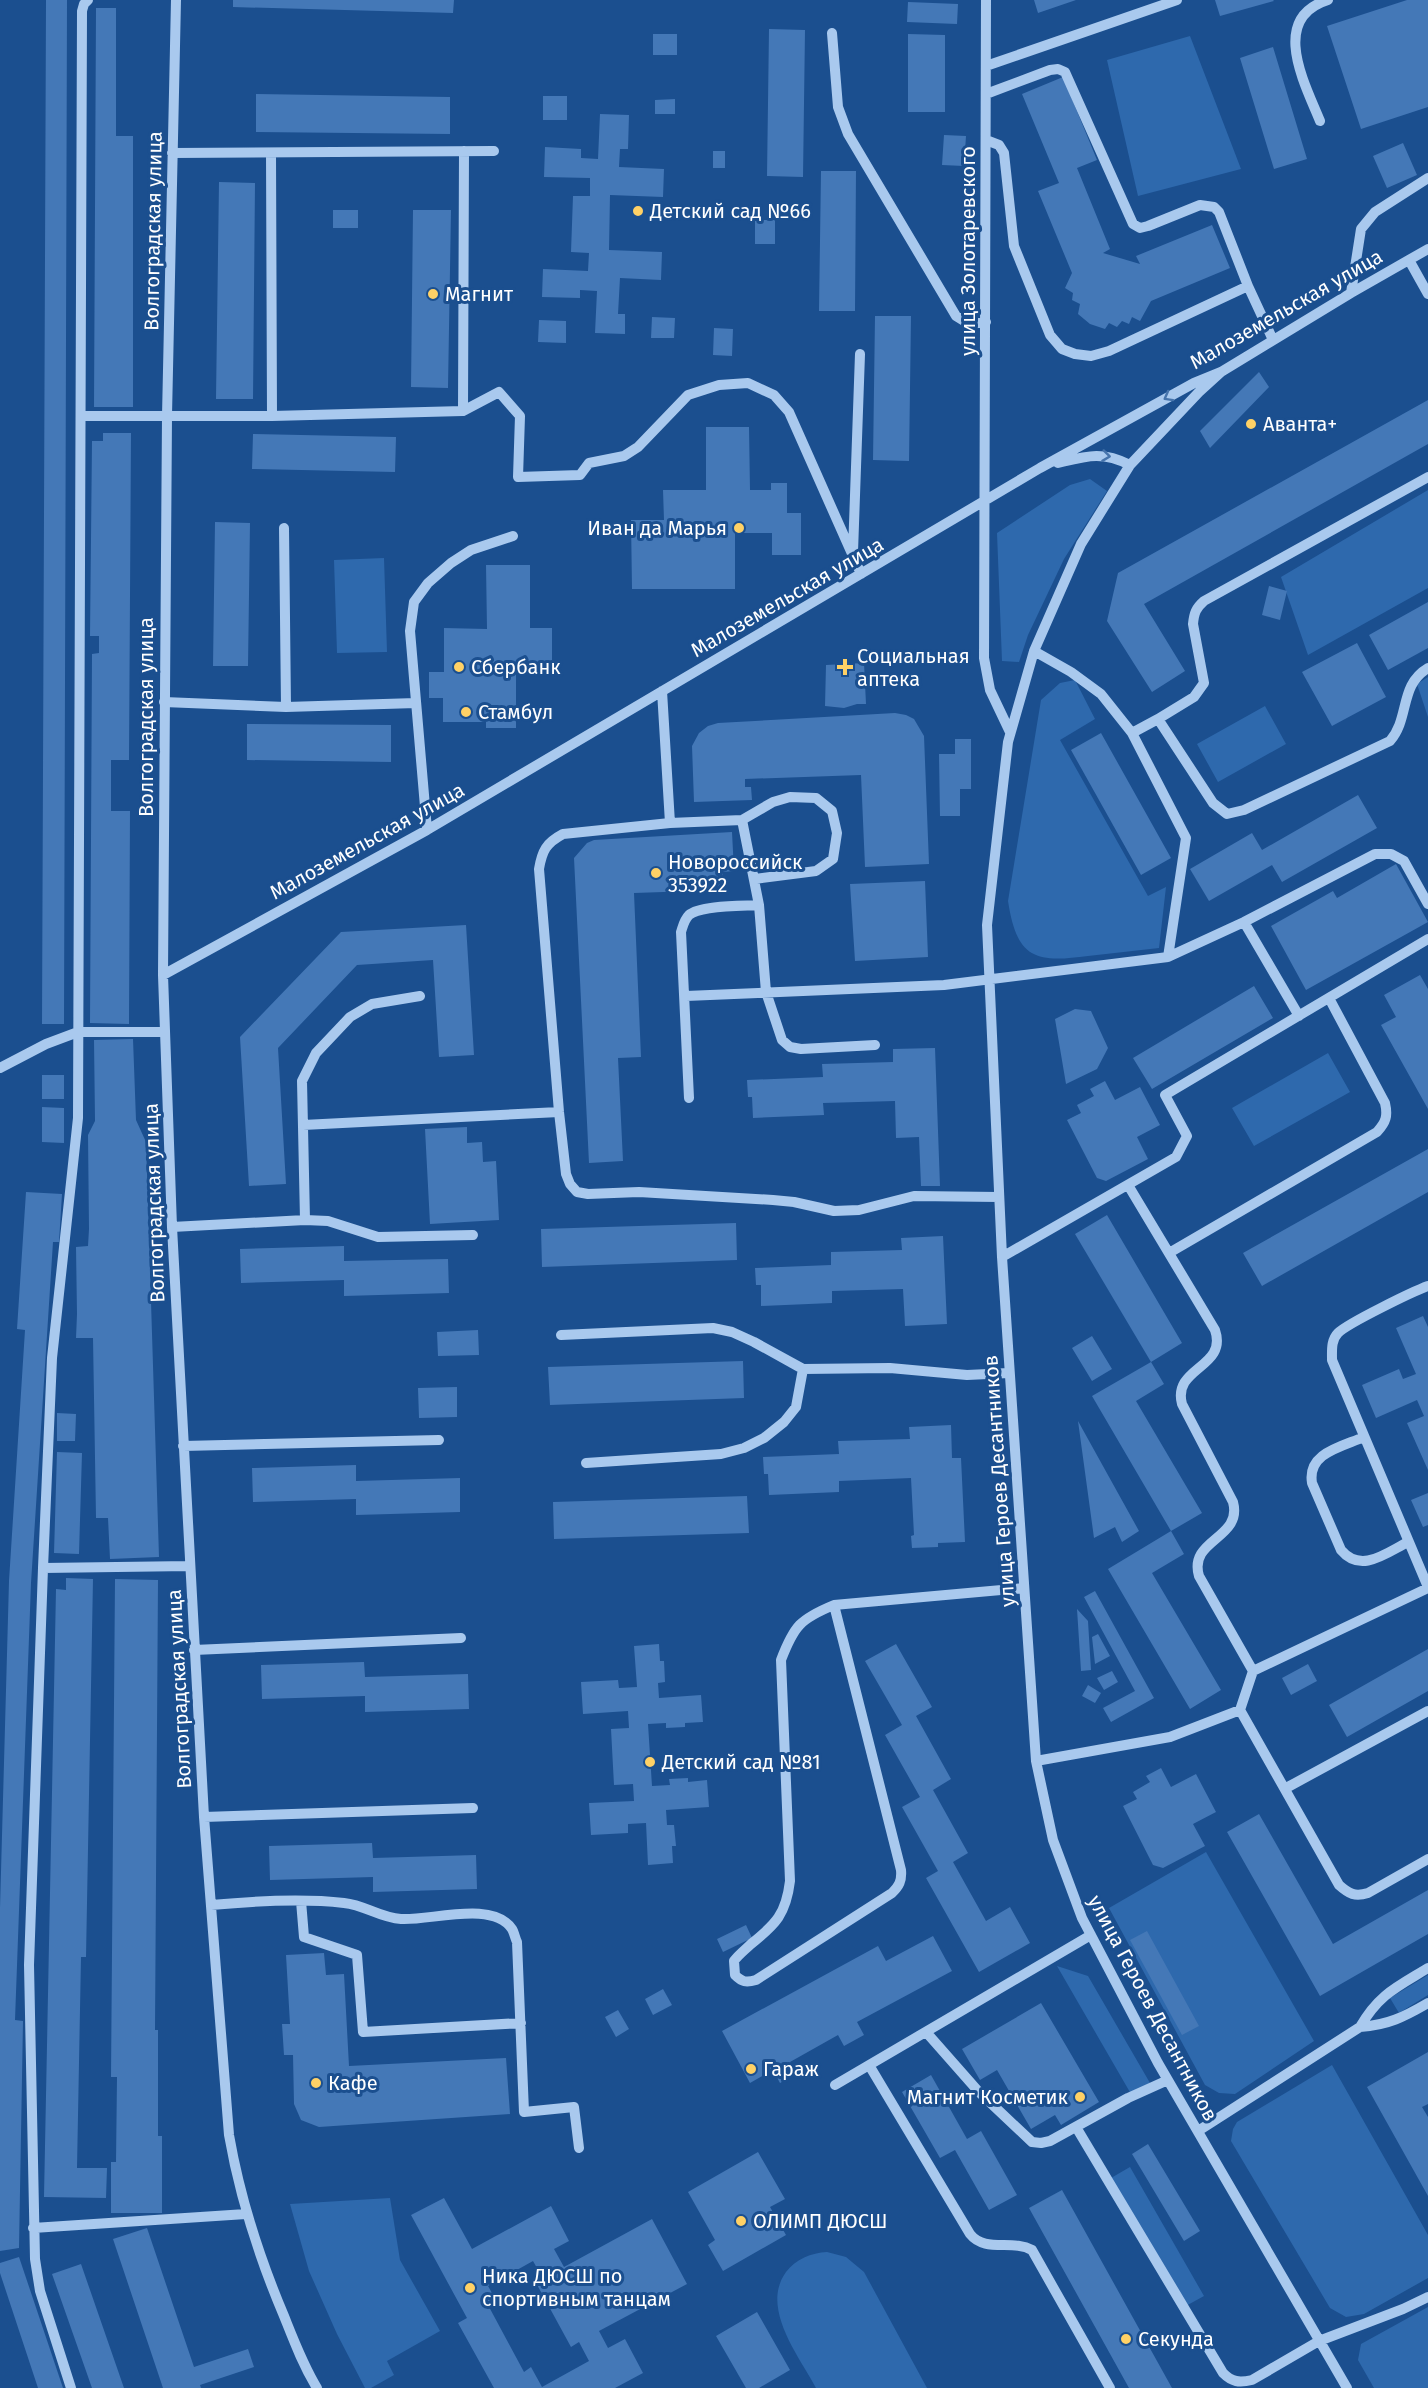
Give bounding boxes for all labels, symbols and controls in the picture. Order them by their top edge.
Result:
street label: Волгоградская улица [139,131,167,331]
street label: улица Золотаревского [956,146,980,356]
place label: Детский сад №66 [649,199,811,223]
marker: Детский сад №66 [631,204,645,218]
street label: Малоземельская улица [1185,244,1387,374]
place label: Магнит [445,282,514,306]
marker: Магнит [426,287,440,301]
one-way arrow [1164,390,1174,401]
place label: Аванта+ [1263,412,1337,436]
marker: Аванта+ [1244,417,1258,431]
one-way arrow [1102,450,1111,462]
place label: Иван да Марья [587,516,727,540]
marker: Иван да Марья [732,521,746,535]
street label: Малоземельская улица [686,532,888,662]
street label: Волгоградская улица [134,617,158,817]
place label: Социальная аптека [857,644,970,691]
place label: Сбербанк [471,655,561,679]
marker: Сбербанк [452,660,466,674]
marker: Социальная аптека [838,660,852,674]
place label: Стамбул [478,700,553,724]
marker: Стамбул [459,705,473,719]
street label: Малоземельская улица [266,778,468,904]
place label: Новороссийск 353922 [668,850,803,897]
marker: Новороссийск 353922 [649,866,663,880]
street label: Волгоградская улица [139,1103,169,1303]
street label: улица Героев Десантников [978,1354,1020,1608]
street label: Волгоградская улица [162,1589,196,1789]
place label: Детский сад №81 [661,1750,821,1774]
marker: Детский сад №81 [643,1755,657,1769]
street label: улица Героев Десантников [1083,1891,1223,2125]
place label: Гараж [763,2057,819,2081]
marker: Гараж [744,2062,758,2076]
place label: Кафе [328,2071,378,2095]
marker: Кафе [309,2076,323,2090]
place label: Магнит Косметик [907,2085,1069,2109]
marker: Магнит Косметик [1073,2090,1087,2104]
place label: ОЛИМП ДЮСШ [753,2209,888,2233]
marker: ОЛИМП ДЮСШ [734,2214,748,2228]
place label: Ника ДЮСШ по спортивным танцам [482,2264,671,2311]
marker: Ника ДЮСШ по спортивным танцам [463,2281,477,2295]
place label: Секунда [1138,2327,1214,2351]
marker: Секунда [1119,2332,1133,2346]

